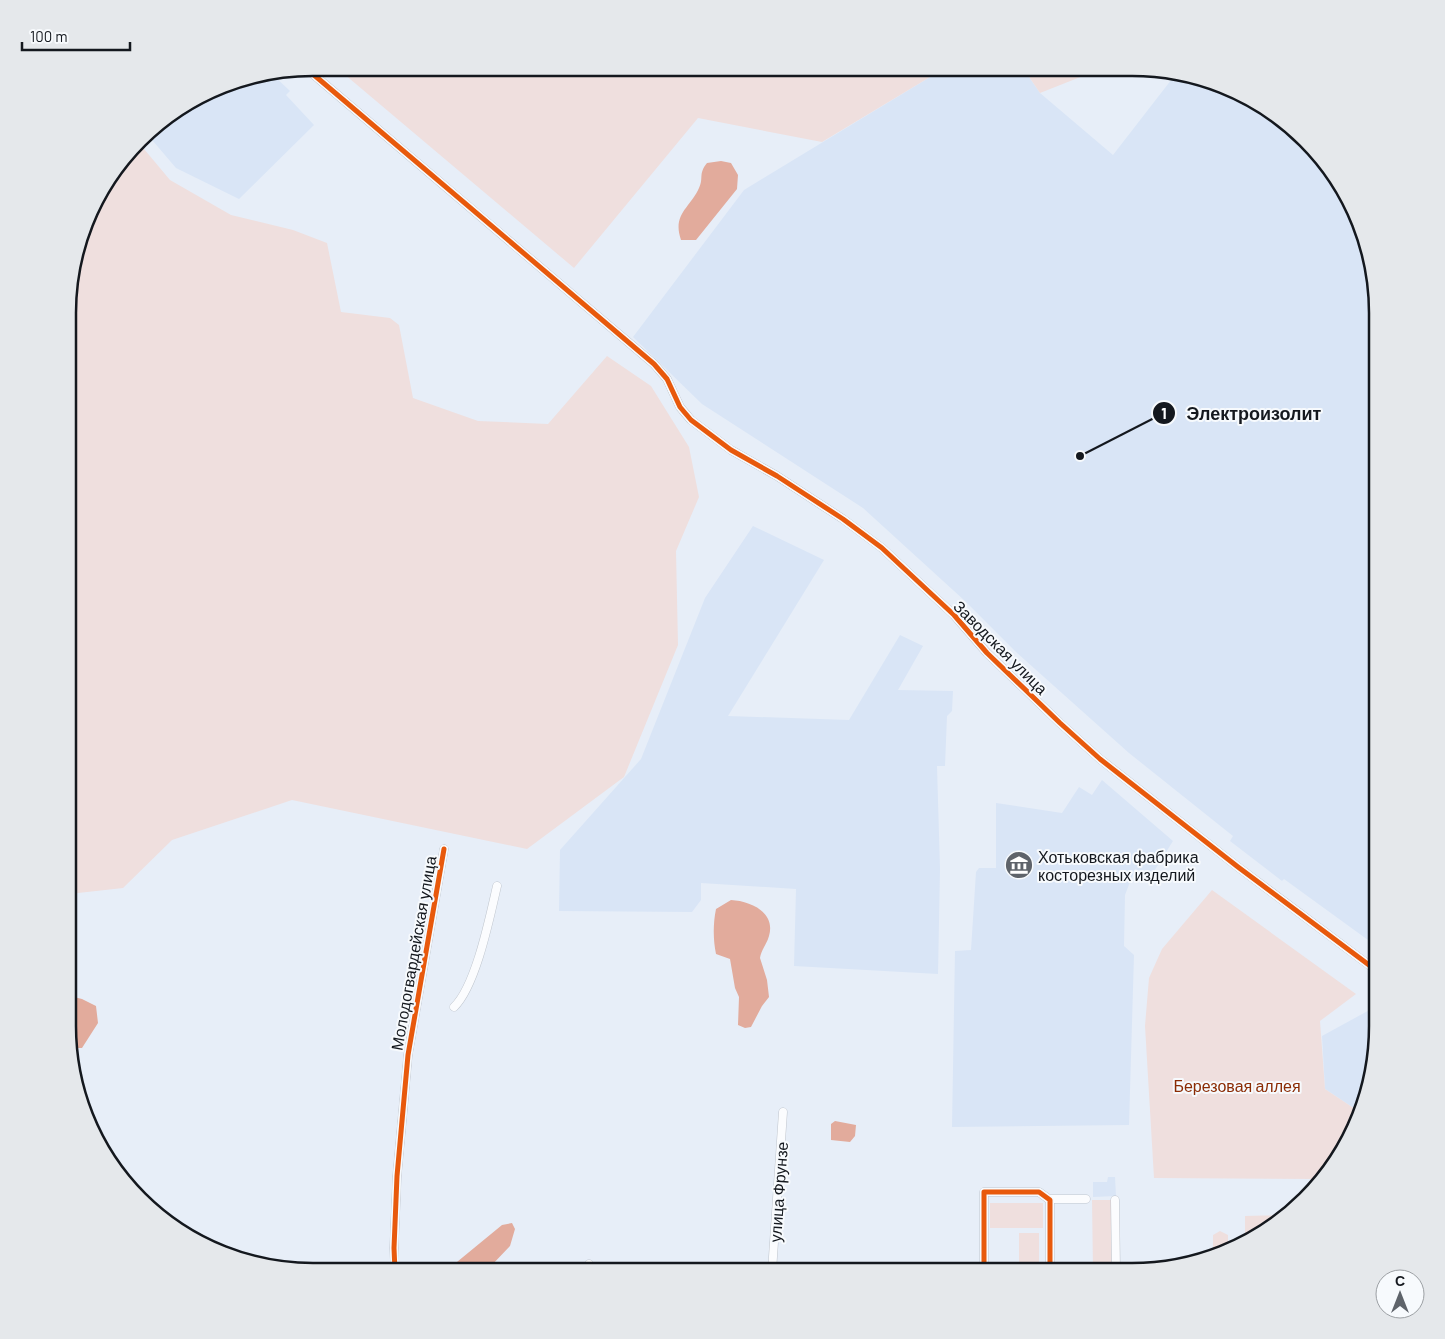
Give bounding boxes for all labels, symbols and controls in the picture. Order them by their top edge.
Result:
scale bar [22,20,130,52]
text: 100 m [30,27,68,45]
callout: Электроизолит [1151,397,1331,430]
text: Электроизолит [1187,402,1322,424]
text: 1 [1161,404,1167,422]
street label: Заводская улица [950,596,1052,698]
place label: Хотьковская фабрика косторезных изделий [1038,847,1199,884]
museum icon: Хотьковская фабрика косторезных изделий [1004,850,1034,880]
street label: Молодогвардейская улица [387,854,439,1052]
park label: Березовая аллея [1173,1076,1301,1095]
street label: улица Фрунзе [765,1141,791,1243]
north arrow [1375,1269,1425,1319]
text: С [1395,1272,1405,1289]

